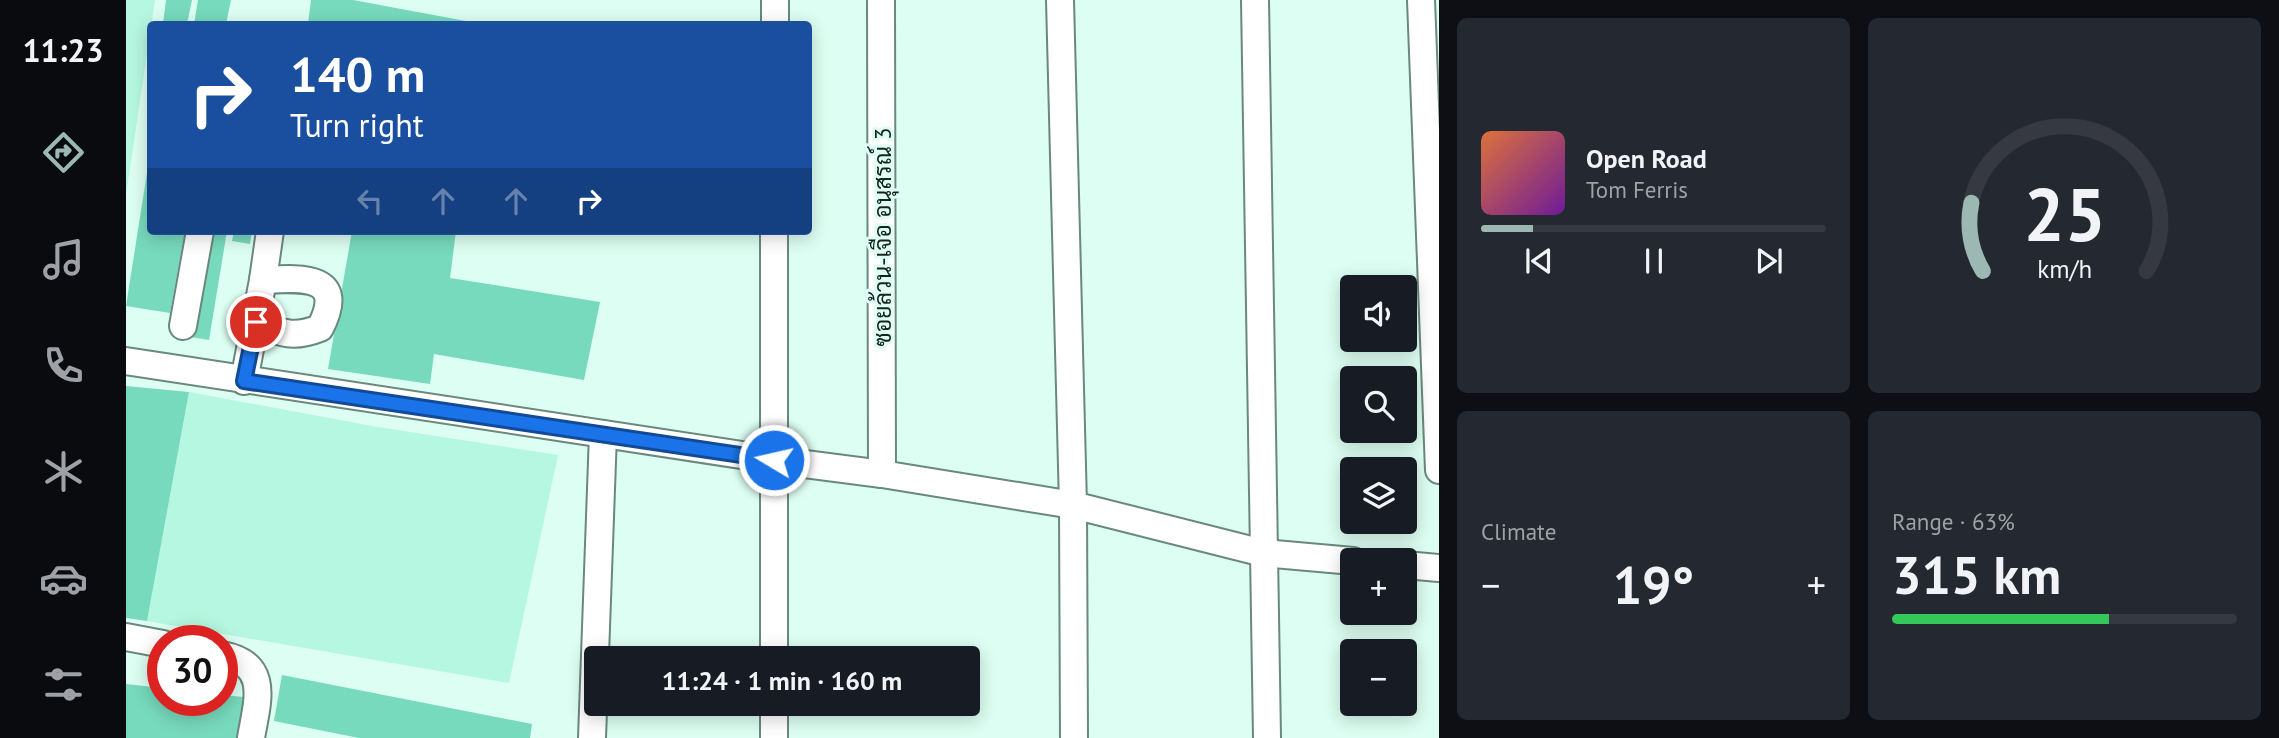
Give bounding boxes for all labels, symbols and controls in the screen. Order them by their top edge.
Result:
text: 11:23 [22,29,104,71]
text: 140 m [290,42,425,106]
icon: right [175,49,266,140]
text: Turn right [290,104,424,146]
icon: directions [39,128,88,177]
street label: ซอยล้วน-เจือ อนุสรณ์ 3 [867,128,899,346]
text: Open Road [1586,142,1707,175]
text: 25 [2023,168,2106,262]
text: Tom Ferris [1586,175,1688,204]
icon: left [351,182,389,220]
icon: ahead [424,182,462,220]
icon: ahead [497,182,535,220]
icon: right [570,182,608,220]
icon: music [39,235,88,284]
icon: previous [1520,242,1558,280]
icon: pause [1635,242,1673,280]
icon: next [1750,242,1788,280]
text: km/h [2037,253,2092,285]
map controls [1340,275,1417,716]
button: sound [1340,275,1417,352]
pin [226,292,286,352]
icon: arrive [237,303,275,341]
icon: phone [39,341,88,390]
button: search [1340,366,1417,443]
position arrow [737,423,811,497]
icon: climate [39,447,88,496]
button: layers [1340,457,1417,534]
text: Range · 63% [1892,507,2015,536]
text: Climate [1481,517,1556,546]
text: 315 km [1892,541,2061,608]
button: + [1340,548,1417,625]
text: 19° [1613,551,1694,618]
icon: car [39,554,88,603]
text: − [1481,560,1500,609]
text: + [1807,560,1826,609]
speed limit sign: 30 [147,625,238,716]
button: − [1340,639,1417,716]
icon: filters [39,660,88,709]
text: 11:24 · 1 min · 160 m [662,664,902,697]

